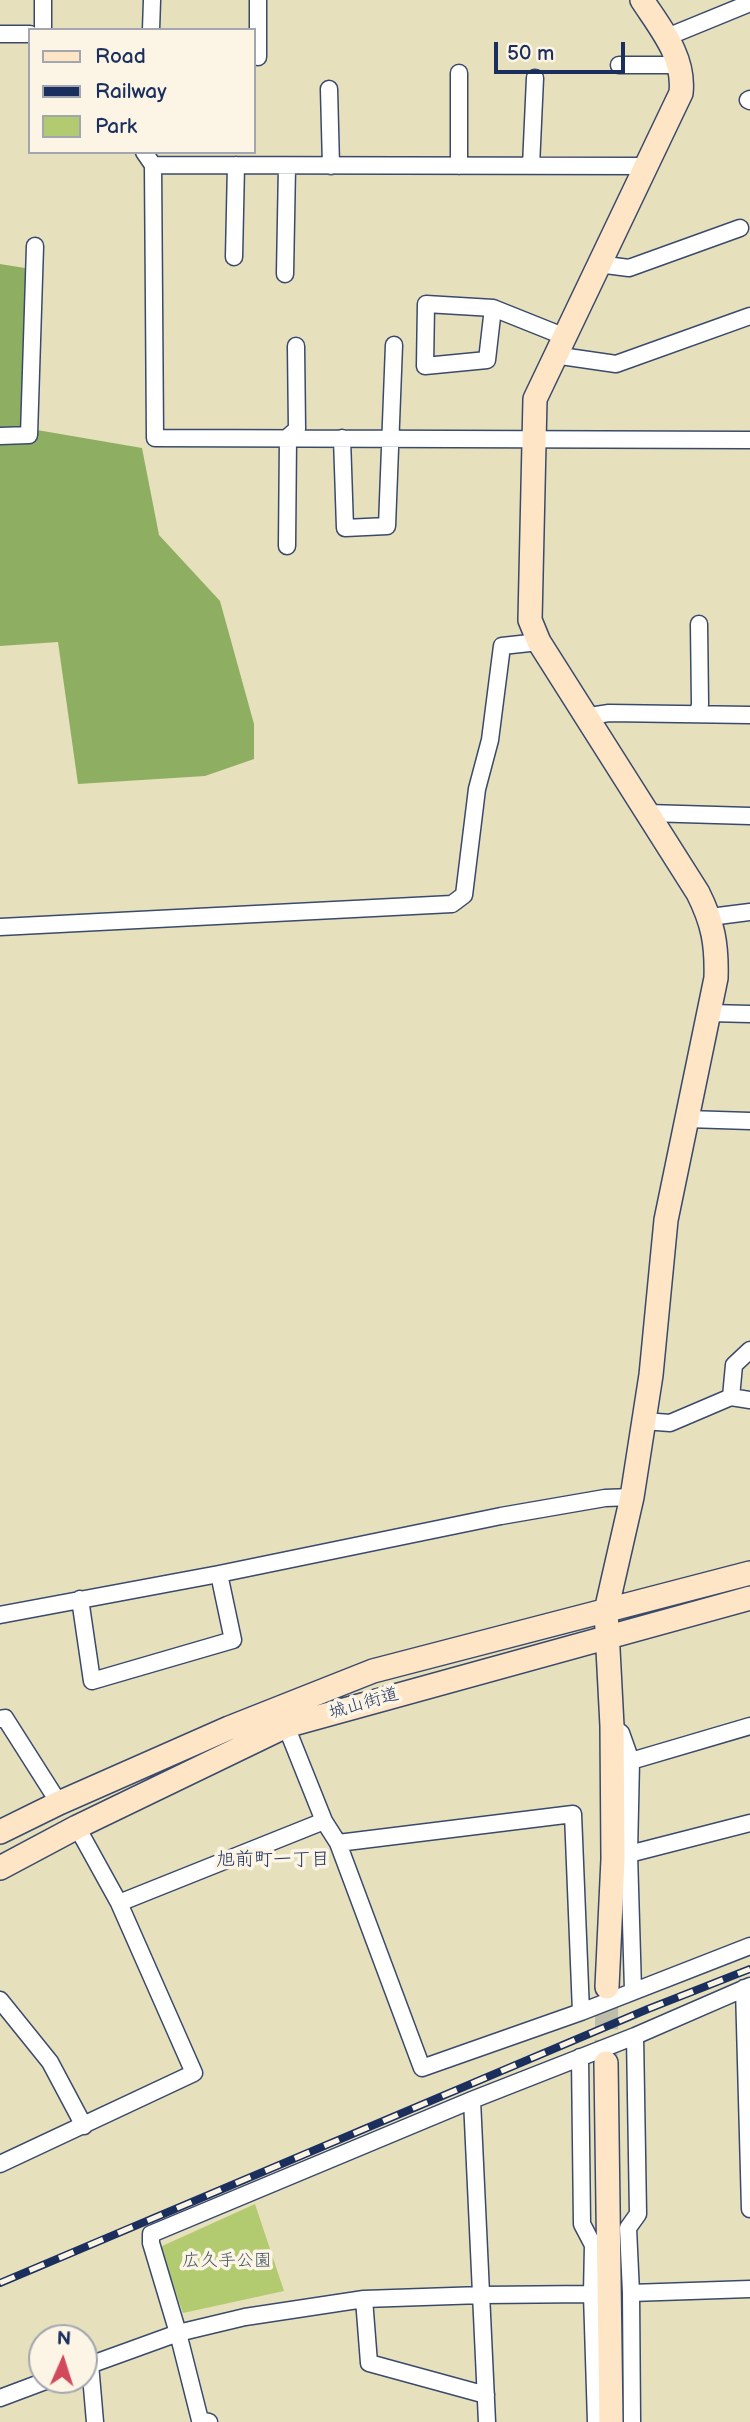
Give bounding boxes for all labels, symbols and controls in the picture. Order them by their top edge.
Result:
legend [28,28,256,154]
scale bar [498,28,629,72]
text: 50 m [507,41,554,66]
text: Road [95,44,146,69]
text: Railway [95,79,167,104]
text: Park [95,114,137,139]
street label: 城山街道 [326,1684,402,1724]
district label: 旭前町一丁目 [216,1849,330,1871]
park label: 広久手公園 [182,2250,272,2272]
north arrow [28,2324,98,2394]
text: N [56,2328,72,2351]

